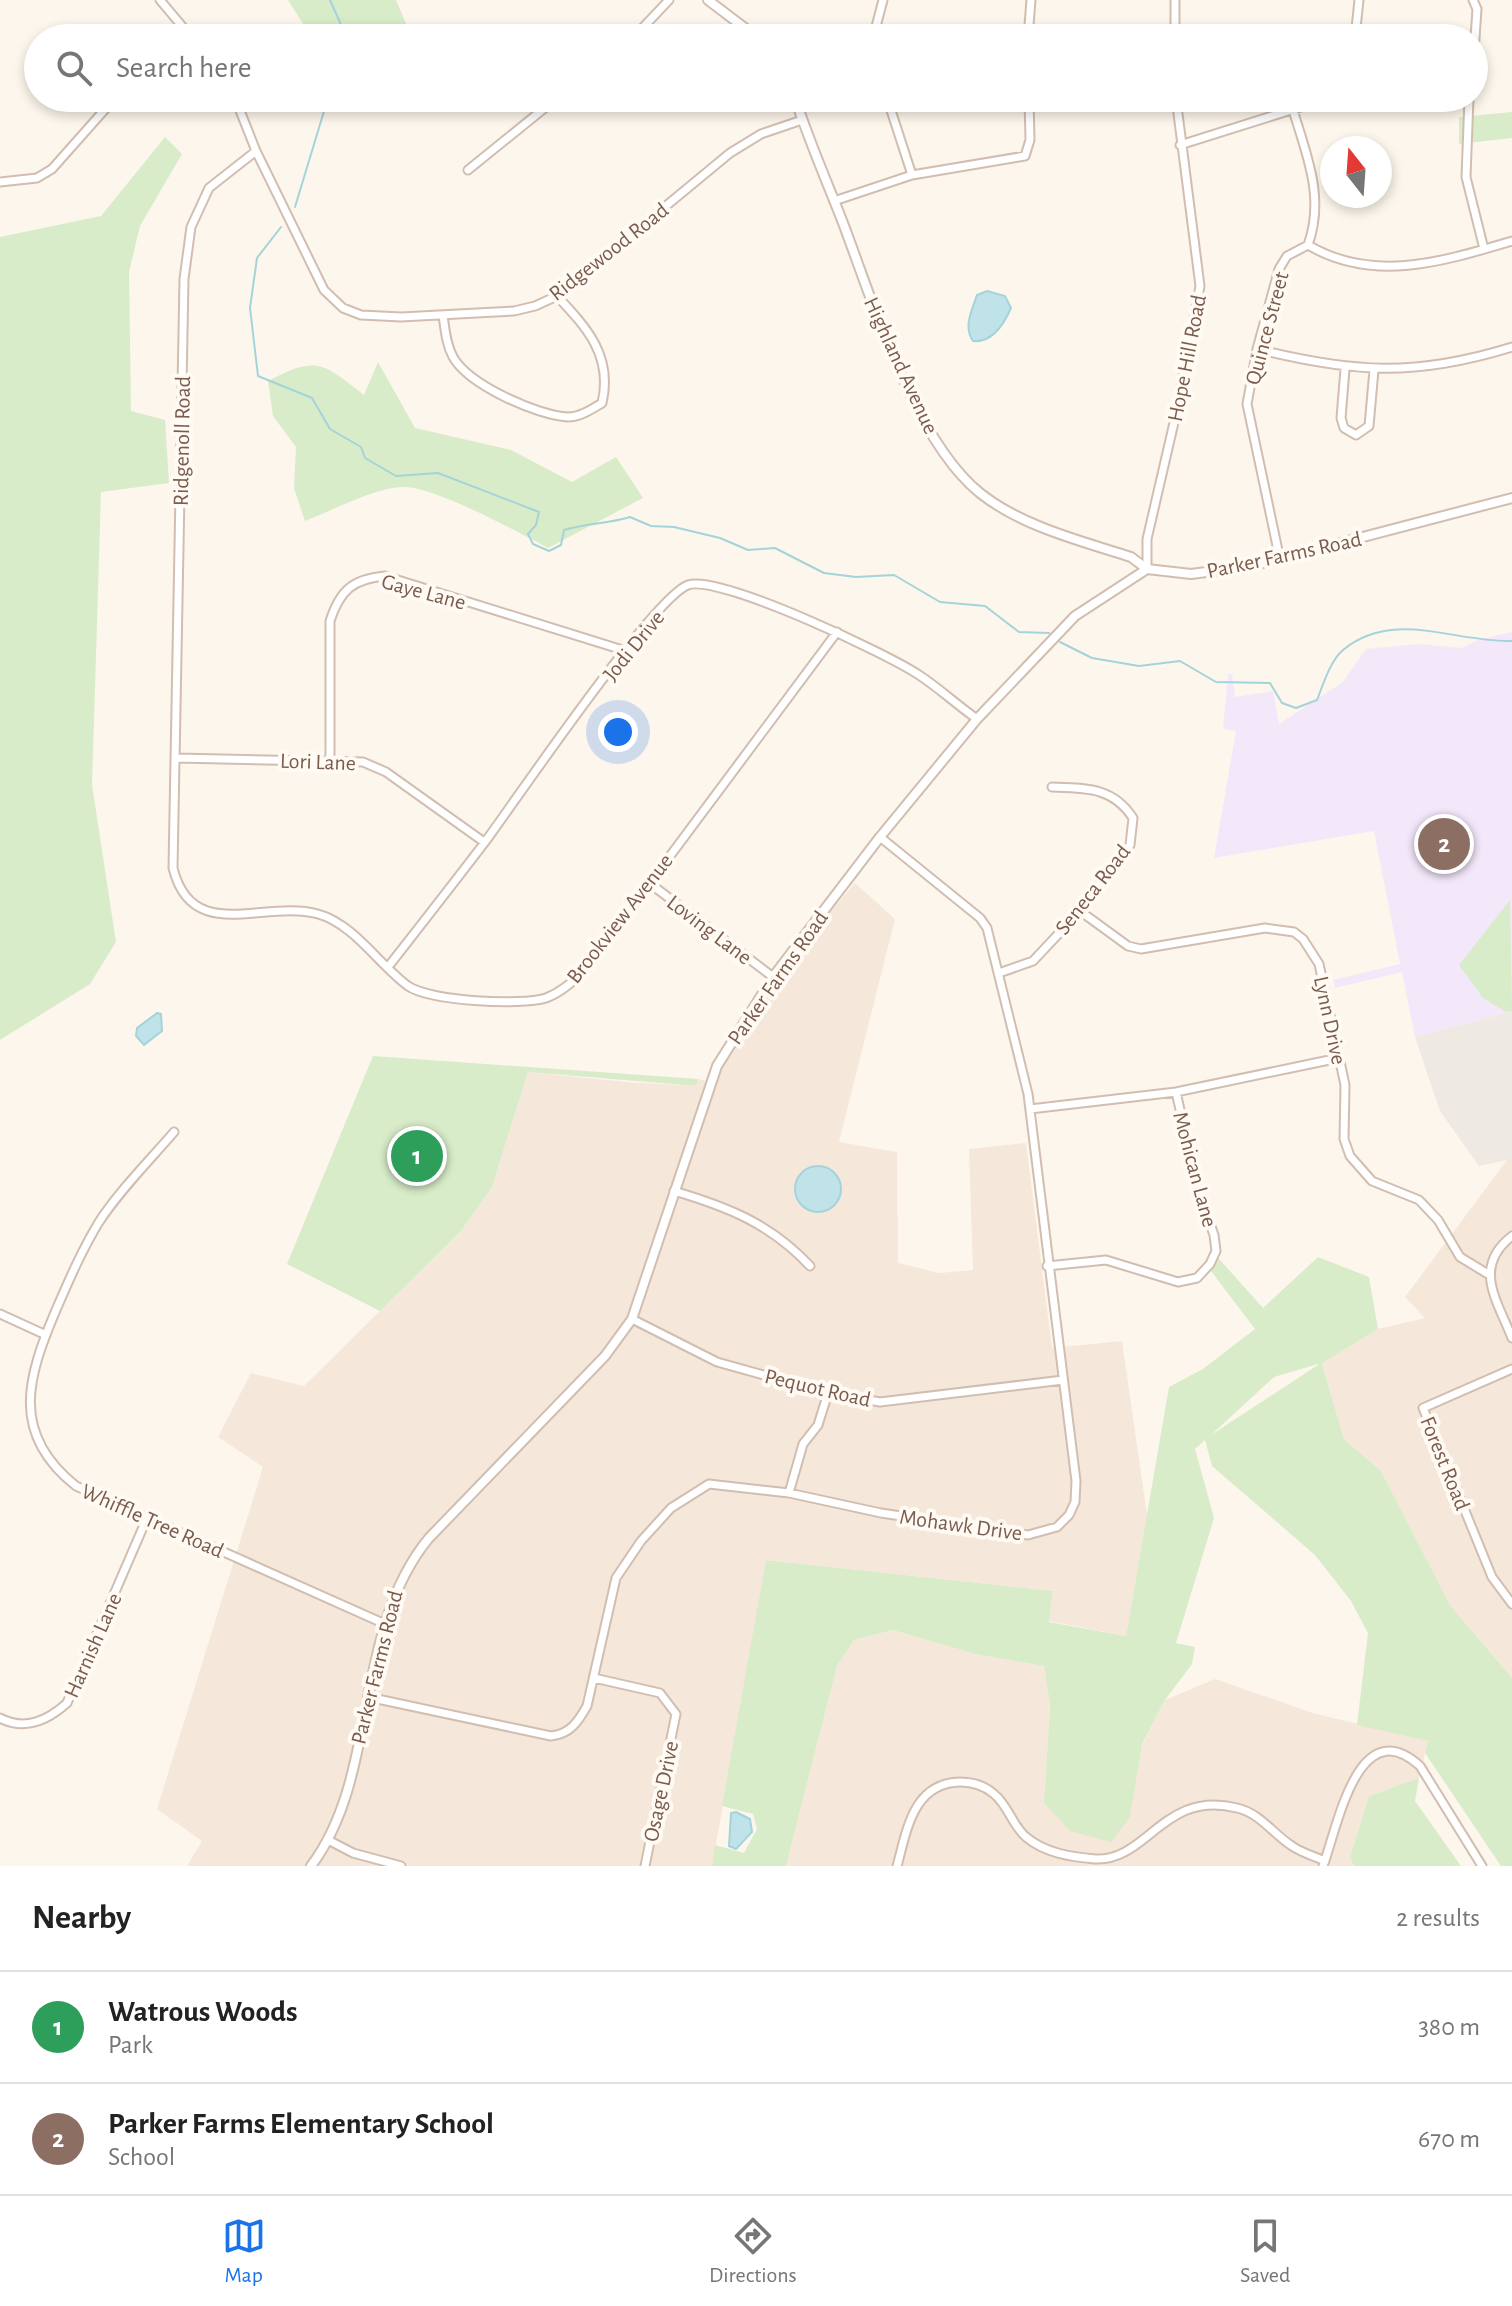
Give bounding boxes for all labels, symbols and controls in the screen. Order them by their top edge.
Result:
search box [24,24,1488,112]
icon: search [52,46,96,90]
text: Search here [116,53,252,83]
north arrow [1320,136,1392,208]
street label: Ridgewood Road [545,199,672,305]
street label: Quince Street [1241,269,1293,387]
street label: Hope Hill Road [1164,293,1210,424]
street label: Highland Avenue [860,294,942,437]
street label: Ridgenoll Road [170,376,194,506]
street label: Parker Farms Road [1205,528,1364,582]
street label: Gaye Lane [379,570,468,614]
street label: Jodi Drive [599,606,669,685]
your location [598,712,638,752]
street label: Lori Lane [280,750,356,774]
pin: 2 [1418,814,1470,874]
street label: Seneca Road [1051,841,1135,939]
street label: Brookview Avenue [563,850,677,988]
street label: Loving Lane [663,891,756,969]
street label: Parker Farms Road [724,907,832,1048]
street label: Lynn Drive [1310,974,1350,1066]
street label: Mohican Lane [1169,1109,1221,1229]
pin: 1 [391,1126,443,1186]
street label: Pequot Road [763,1365,873,1411]
street label: Forest Road [1416,1413,1474,1513]
street label: Whiffle Tree Road [78,1480,227,1562]
street label: Mohawk Drive [898,1506,1023,1544]
street label: Parker Farms Road [347,1588,407,1746]
street label: Harnish Lane [60,1590,126,1701]
street label: Osage Drive [640,1739,682,1844]
text: Nearby [32,1901,131,1935]
text: 2 results [1396,1905,1480,1931]
text: Watrous Woods [108,1997,298,2027]
text: 1 [53,2014,63,2040]
text: 380 m [1418,2014,1480,2040]
text: Park [108,2032,153,2058]
text: Parker Farms Elementary School [108,2109,494,2139]
text: 2 [52,2126,64,2152]
text: 670 m [1418,2126,1480,2152]
text: School [108,2144,175,2170]
tab: Map [222,2214,266,2288]
tab: Directions [709,2214,797,2288]
tab: Saved [1240,2214,1290,2288]

